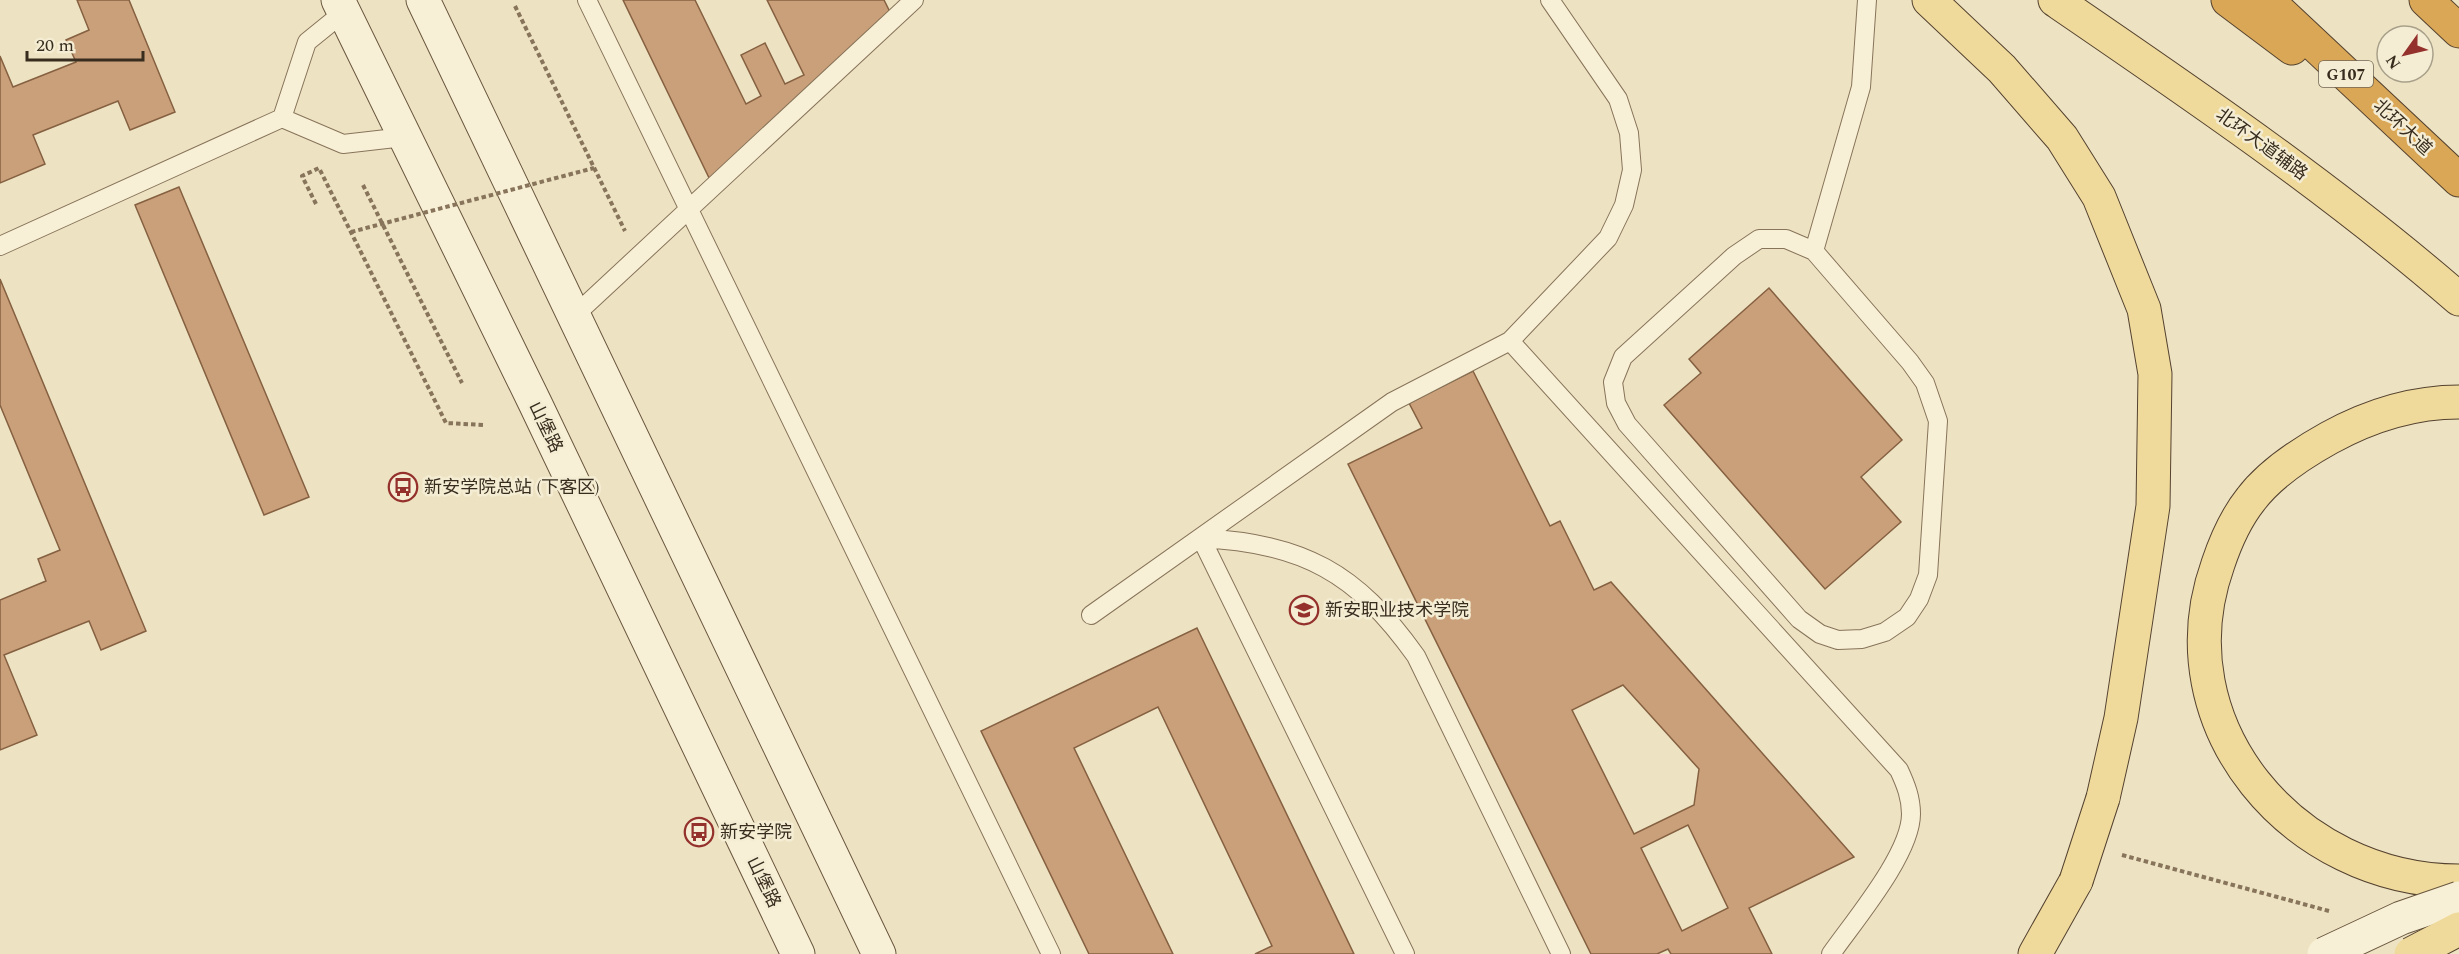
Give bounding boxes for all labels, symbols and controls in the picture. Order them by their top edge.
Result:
scale bar [27,24,142,62]
north arrow [2375,24,2435,84]
text: 20 m [36,32,74,59]
text: N [2380,50,2407,74]
road number: G107 [2319,61,2373,87]
street label: 北环大道 [2367,93,2438,162]
street label: 北环大道辅路 [2210,102,2313,187]
street label: 山堡路 [522,397,570,457]
bus stop icon: 新安学院总站 (下客区) [387,471,419,503]
place label: 新安学院总站 (下客区) [424,474,600,501]
school or university icon: 新安职业技术学院 [1288,594,1320,626]
place label: 新安职业技术学院 [1325,597,1469,624]
bus stop icon: 新安学院 [683,816,715,848]
place label: 新安学院 [720,819,792,846]
street label: 山堡路 [740,852,788,912]

